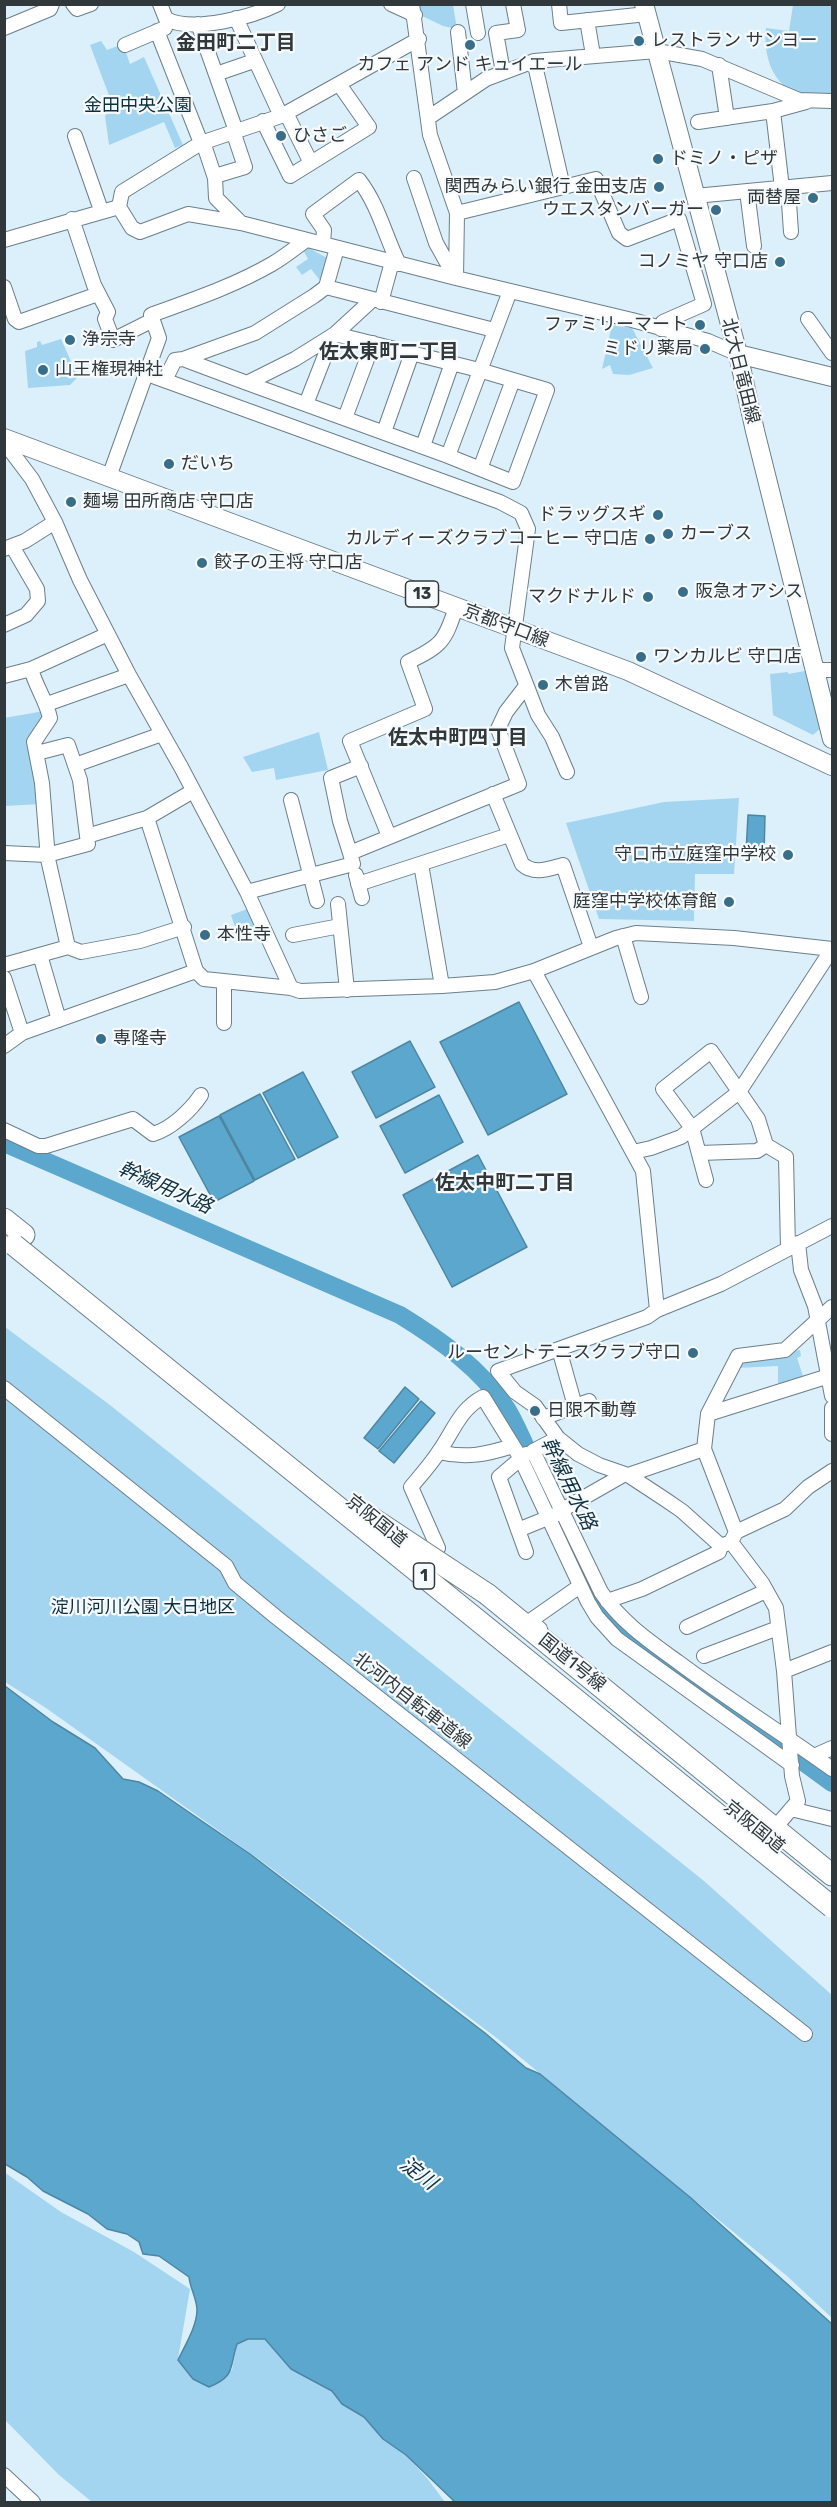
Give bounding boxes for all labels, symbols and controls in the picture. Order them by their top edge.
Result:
place label: レストラン サンヨー [651,30,817,52]
district label: 金田町二丁目 [176,31,296,55]
marker: レストラン サンヨー [632,34,646,48]
marker: カフェ アンド キュイエール [463,38,477,52]
place label: カフェ アンド キュイエール [358,54,582,76]
park label: 金田中央公園 [84,95,192,117]
place label: ひさご [293,125,347,147]
marker: ひさご [274,129,288,143]
place label: ドミノ・ピザ [670,148,778,170]
marker: ドミノ・ピザ [651,152,665,166]
place label: 関西みらい銀行 金田支店 [445,176,647,198]
marker: 関西みらい銀行 金田支店 [652,180,666,194]
place label: 両替屋 [747,187,801,209]
marker: 両替屋 [806,191,820,205]
place label: ウエスタンバーガー [542,199,704,221]
marker: ウエスタンバーガー [709,203,723,217]
place label: コノミヤ 守口店 [638,251,768,273]
marker: コノミヤ 守口店 [773,255,787,269]
place label: ファミリーマート [544,314,688,336]
street label: 北大日竜田線 [716,316,764,426]
marker: ファミリーマート [693,318,707,332]
place label: 浄宗寺 [82,329,136,351]
marker: 浄宗寺 [63,333,77,347]
place label: ミドリ薬局 [603,338,693,360]
district label: 佐太東町二丁目 [319,340,459,364]
marker: ミドリ薬局 [698,342,712,356]
place label: 山王権現神社 [55,359,163,381]
marker: 山王権現神社 [36,363,50,377]
place label: だいち [181,453,235,475]
marker: だいち [162,457,176,471]
place label: 麺場 田所商店 守口店 [83,491,254,513]
marker: 麺場 田所商店 守口店 [64,495,78,509]
place label: ドラッグスギ [538,504,646,526]
marker: ドラッグスギ [651,508,665,522]
place label: カーブス [680,523,752,545]
marker: カーブス [661,527,675,541]
place label: カルディーズクラブコーヒー 守口店 [346,528,638,550]
marker: カルディーズクラブコーヒー 守口店 [643,532,657,546]
place label: 餃子の王将 守口店 [214,552,362,574]
marker: 餃子の王将 守口店 [195,556,209,570]
road number: 13 [406,581,438,607]
place label: 阪急オアシス [695,581,803,603]
marker: 阪急オアシス [676,585,690,599]
place label: マクドナルド [528,586,636,608]
marker: マクドナルド [641,590,655,604]
street label: 京都守口線 [460,600,552,652]
place label: ワンカルビ 守口店 [653,646,801,668]
marker: ワンカルビ 守口店 [634,650,648,664]
place label: 木曽路 [555,674,609,696]
marker: 木曽路 [536,678,550,692]
district label: 佐太中町四丁目 [388,726,528,750]
place label: 守口市立庭窪中学校 [614,844,776,866]
marker: 守口市立庭窪中学校 [781,848,795,862]
place label: 庭窪中学校体育館 [573,891,717,913]
marker: 庭窪中学校体育館 [722,895,736,909]
place label: 本性寺 [217,924,271,946]
marker: 本性寺 [198,928,212,942]
place label: 専隆寺 [113,1028,167,1050]
marker: 専隆寺 [94,1032,108,1046]
water label: 幹線用水路 [114,1157,216,1219]
district label: 佐太中町二丁目 [435,1171,575,1195]
place label: ルーセントテニスクラブ守口 [447,1342,681,1364]
marker: ルーセントテニスクラブ守口 [686,1346,700,1360]
place label: 日限不動尊 [547,1400,637,1422]
marker: 日限不動尊 [528,1404,542,1418]
water label: 幹線用水路 [535,1434,601,1534]
street label: 京阪国道 [341,1490,411,1552]
road number: 1 [414,1563,434,1589]
park label: 淀川河川公園 大日地区 [51,1597,235,1619]
street label: 国道1号線 [534,1630,610,1696]
street label: 北河内自転車道線 [349,1648,475,1754]
street label: 京阪国道 [719,1796,789,1858]
water label: 淀川 [395,2152,441,2196]

